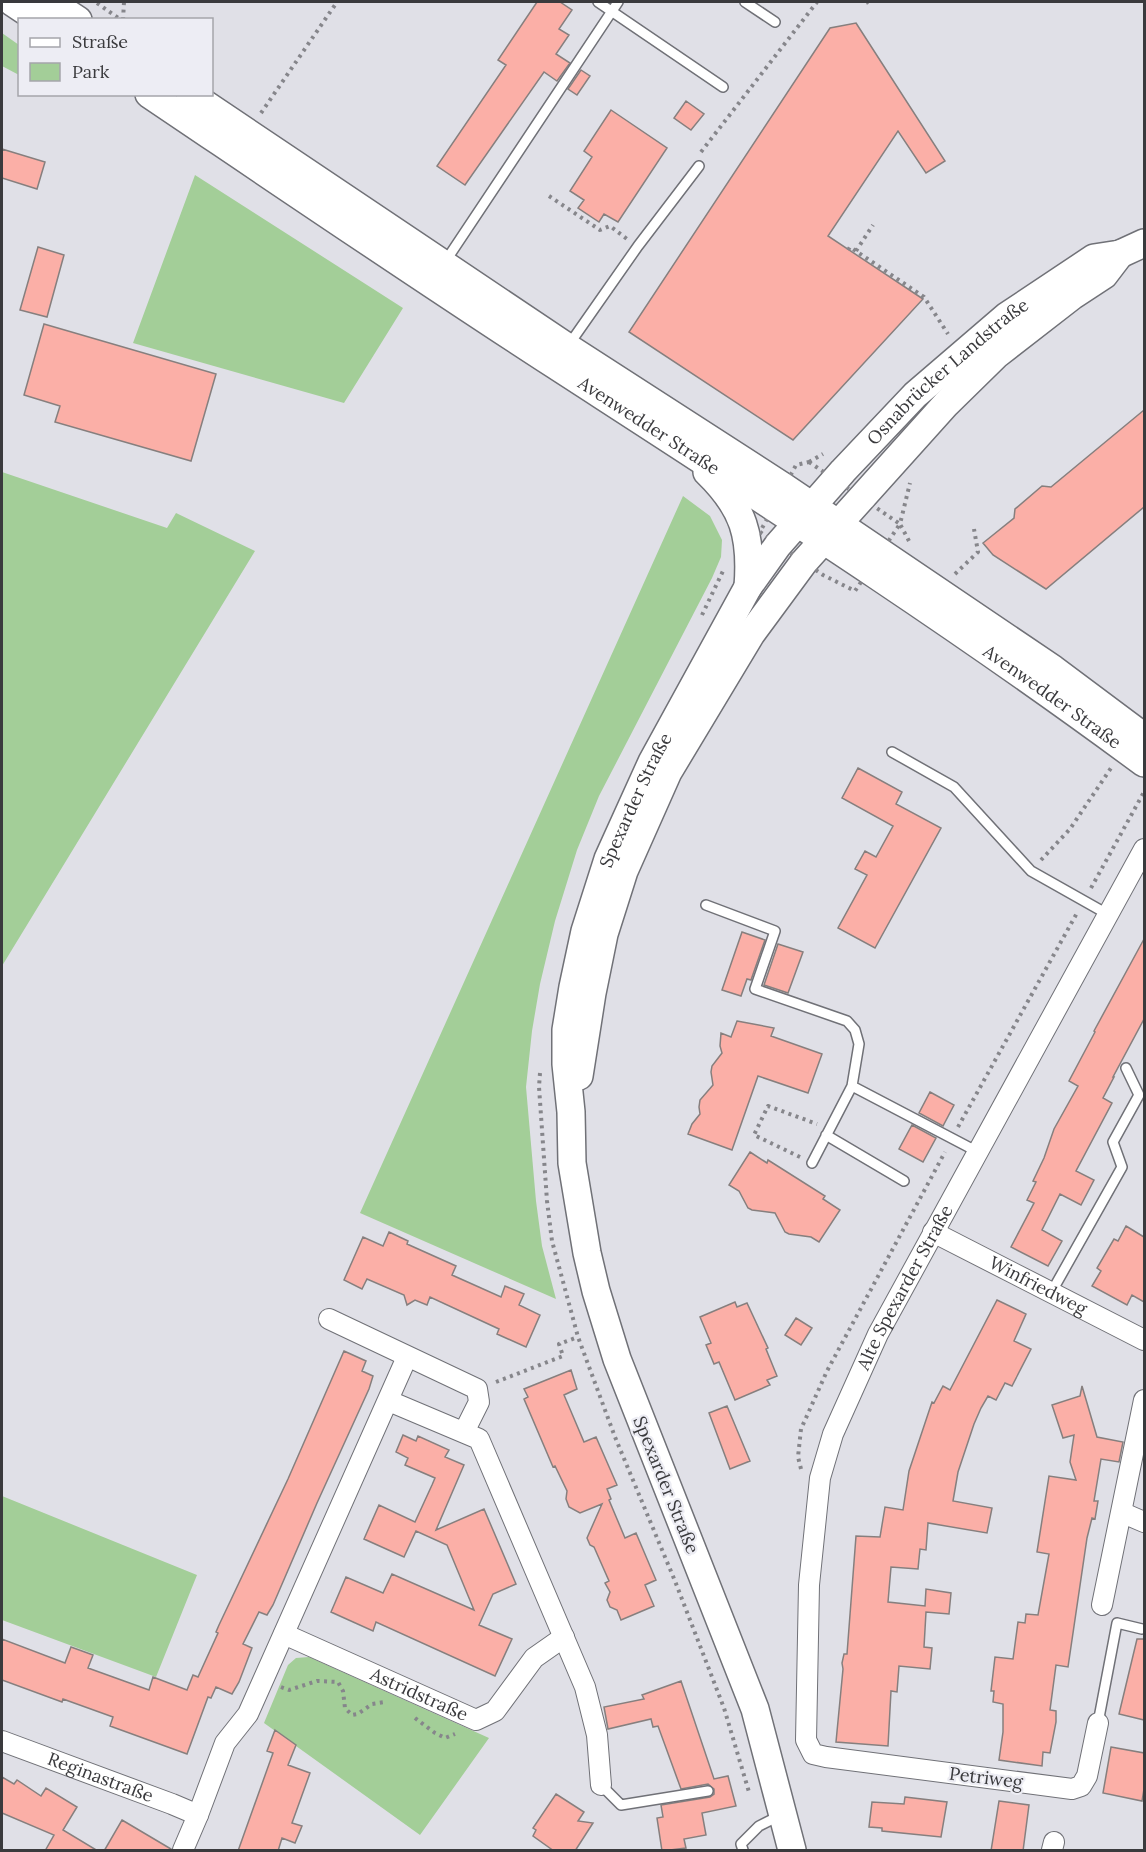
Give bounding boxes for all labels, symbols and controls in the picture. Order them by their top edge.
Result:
legend [18,18,213,96]
text: Straße [72,30,128,53]
text: Park [72,60,110,83]
street label: Osnabrücker Landstraße [862,293,1033,450]
street label: Avenwedder Straße [573,371,724,480]
street label: Avenwedder Straße [978,639,1126,754]
street label: Spexarder Straße [594,728,677,870]
street label: Alte Spexarder Straße [851,1200,958,1374]
street label: Winfriedweg [985,1251,1092,1320]
street label: Spexarder Straße [628,1413,705,1557]
street label: Astridstraße [366,1662,472,1726]
street label: Reginastraße [45,1747,157,1807]
street label: Petriweg [948,1762,1025,1794]

